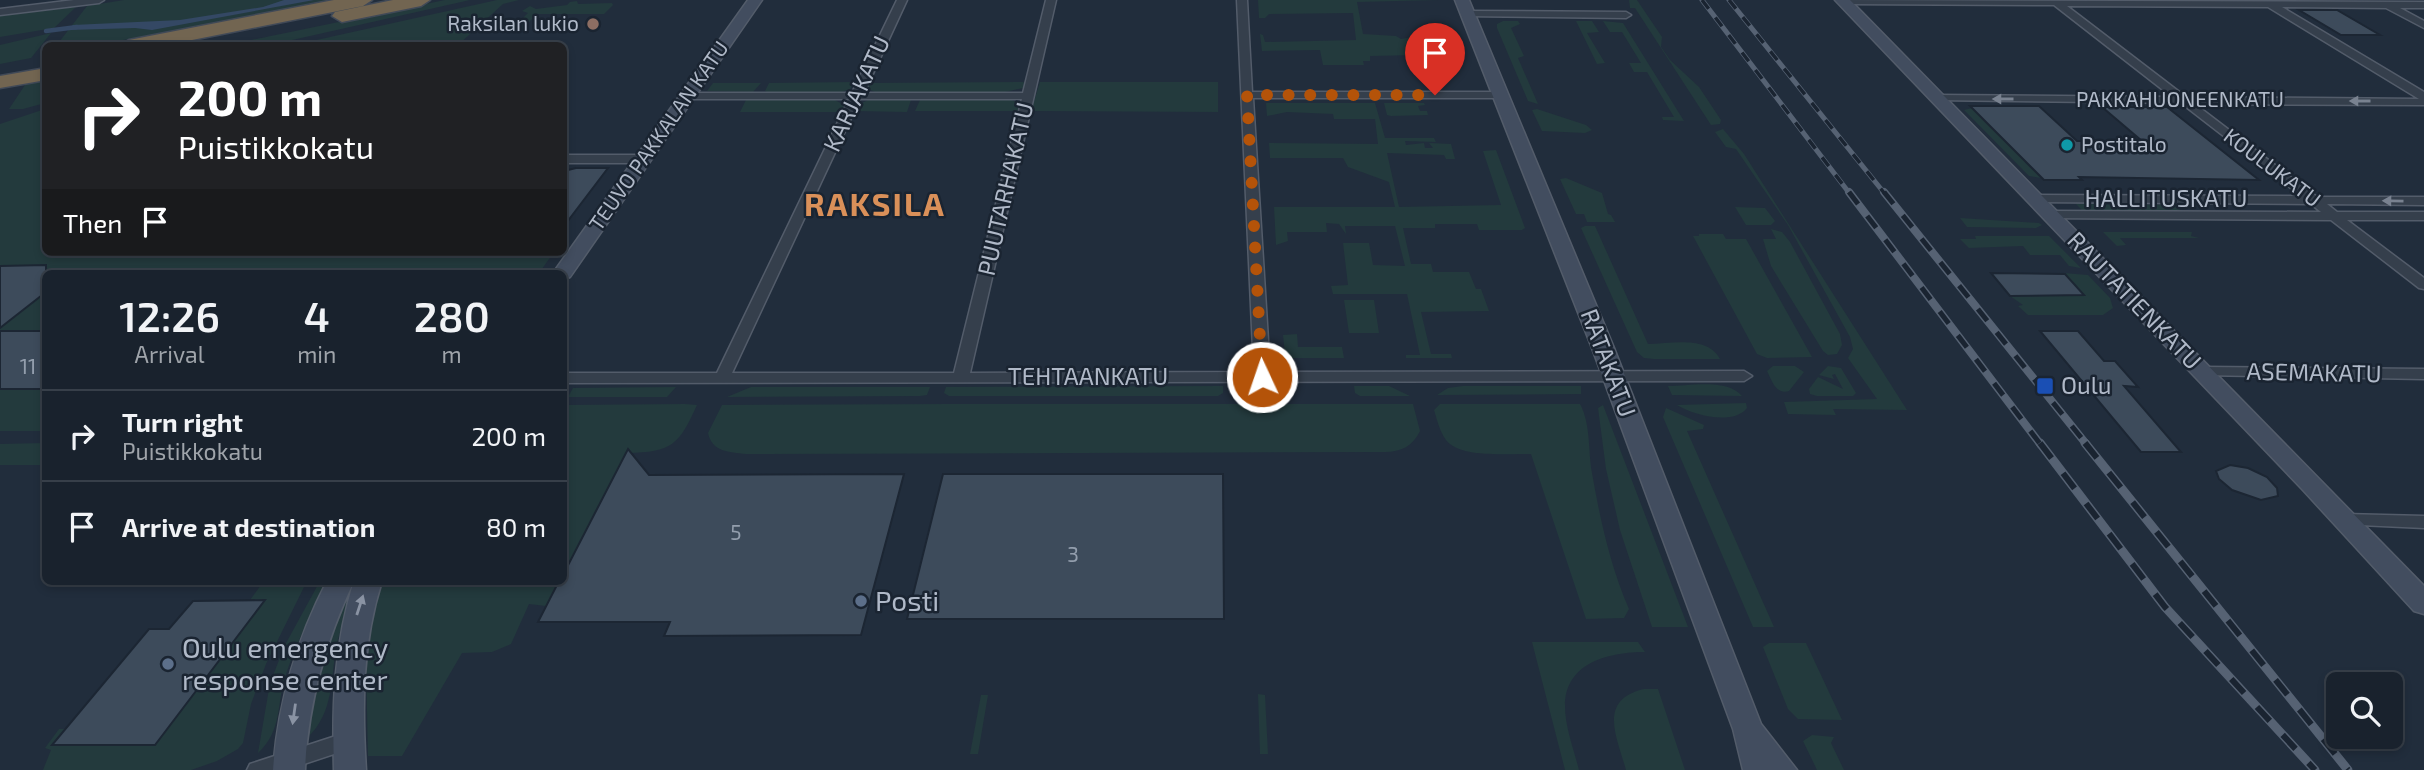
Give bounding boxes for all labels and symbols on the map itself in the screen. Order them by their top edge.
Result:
place label: Raksilan lukio [447,10,579,35]
marker: Raksilan lukio [585,16,601,32]
pin [1405,23,1465,95]
street label: KARJAKATU [816,31,895,156]
street label: TEUVO PAKKALAN KATU [583,36,733,235]
street label: PAKKAHUONEENKATU [2076,86,2284,111]
one-way arrow [1992,93,2014,105]
one-way arrow [2349,95,2371,107]
street label: PUUTARHAKATU [971,99,1039,278]
street label: KOULUKATU [2220,122,2326,211]
place label: Postitalo [2081,131,2167,156]
marker: Postitalo [2059,137,2075,153]
street label: HALLITUSKATU [2085,183,2247,212]
district label: RAKSILA [804,184,946,222]
one-way arrow [2382,195,2404,207]
street label: RAUTATIENKATU [2062,225,2208,375]
street label: RATAKATU [1576,304,1643,421]
position arrow [1225,340,1299,414]
house number: 11 [20,353,36,378]
street label: ASEMAKATU [2246,356,2382,387]
street label: TEHTAANKATU [1008,361,1168,390]
place label: Oulu [2061,370,2112,399]
marker: Oulu [2035,376,2055,396]
house number: 5 [730,519,742,544]
house number: 3 [1067,541,1079,566]
place label: Posti [875,583,939,617]
marker: Posti [853,593,869,609]
one-way arrow [355,594,366,615]
place label: Oulu emergency response center [182,630,388,696]
marker: Oulu emergency response center [160,656,176,672]
one-way arrow [288,703,299,725]

